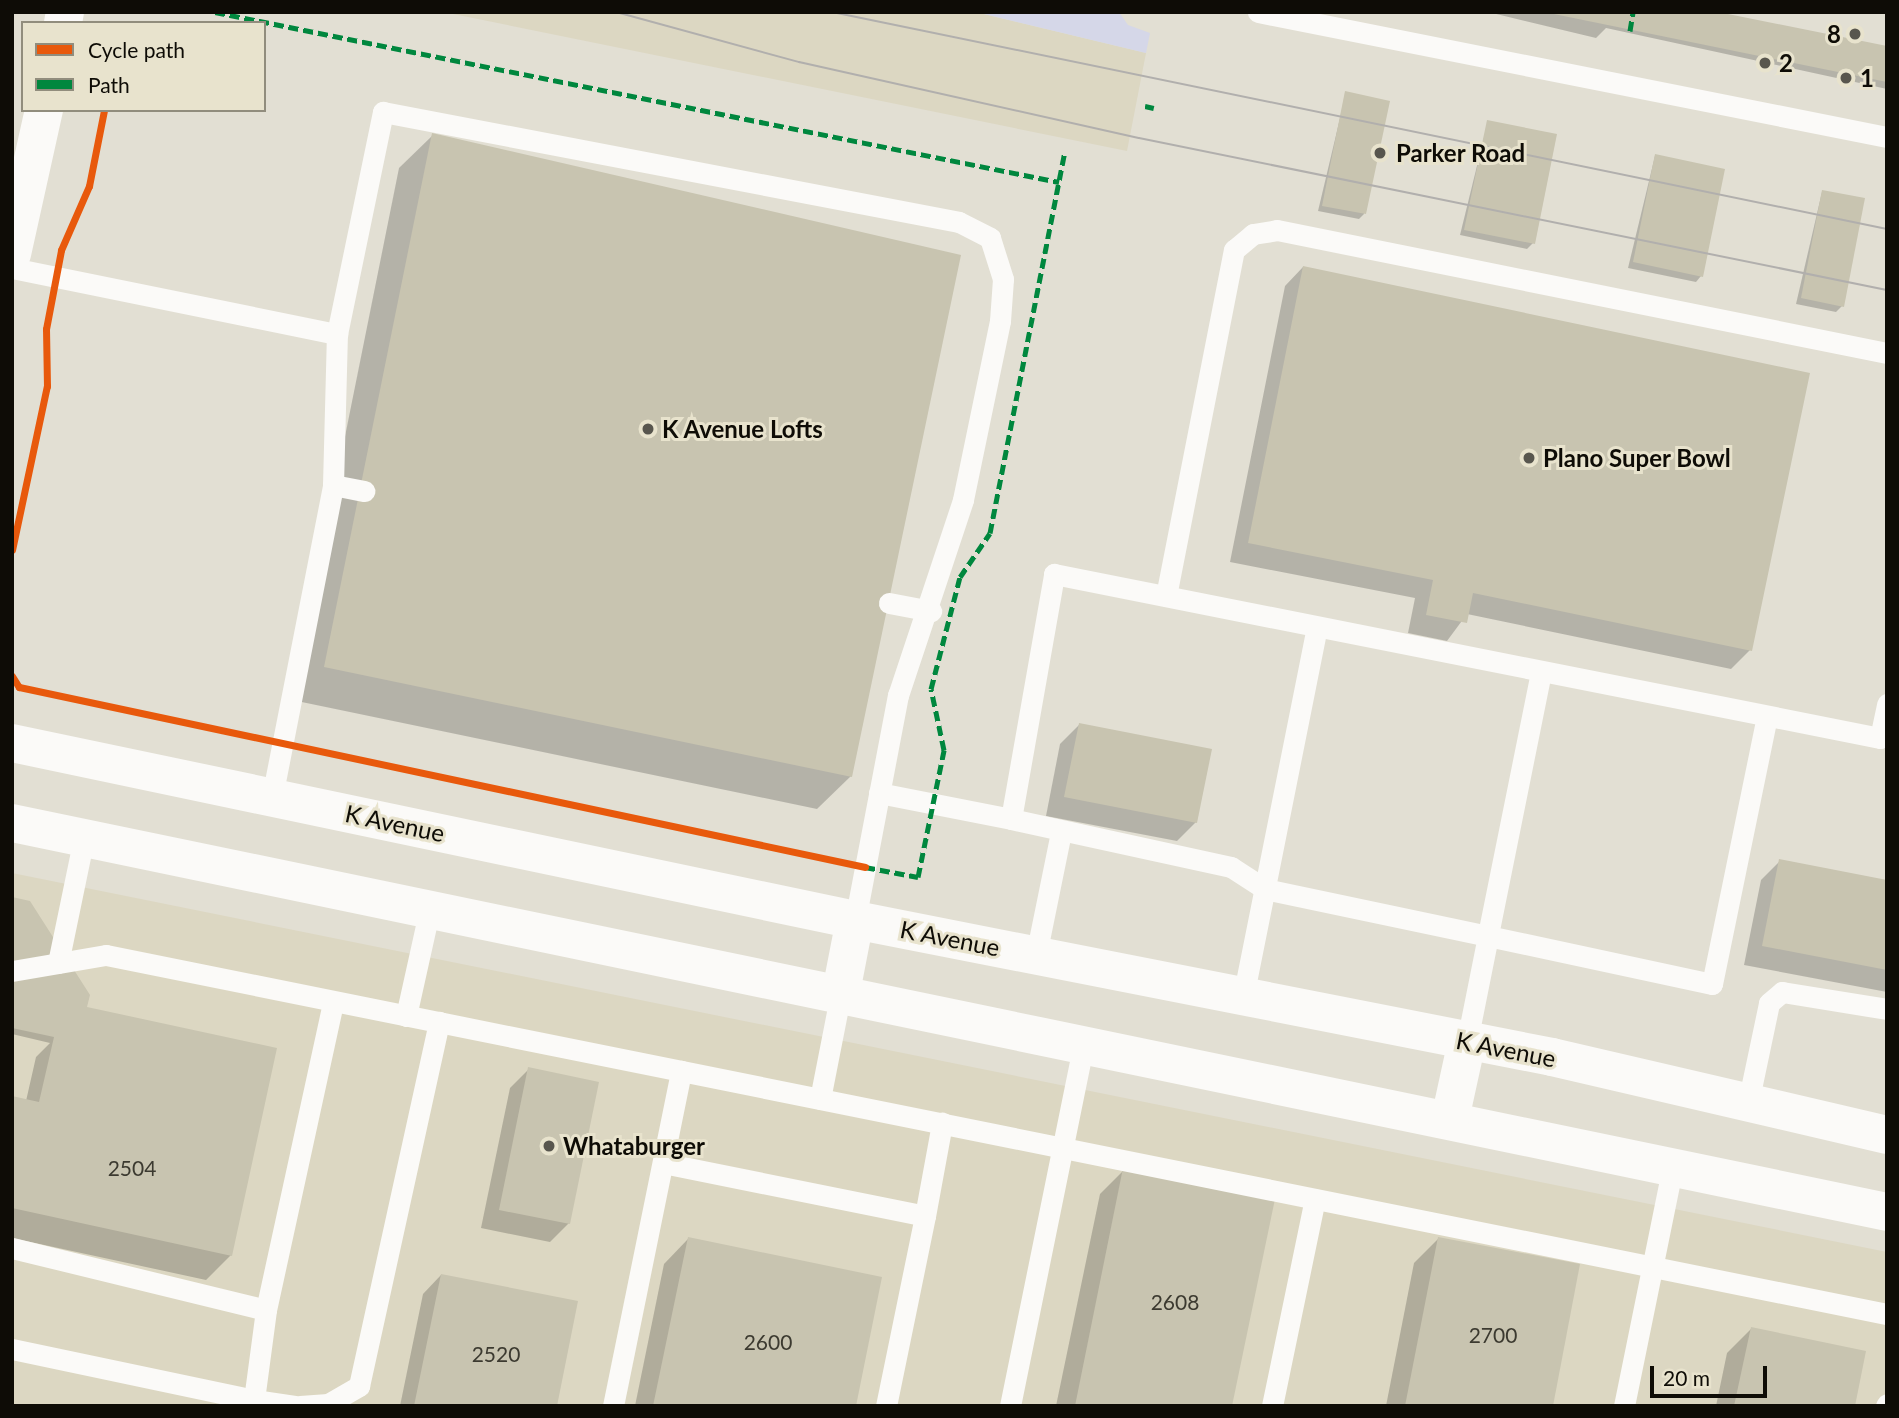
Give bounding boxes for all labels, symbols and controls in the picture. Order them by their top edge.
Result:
place label: 8 [1827,20,1841,48]
legend [21,21,266,112]
marker: 8 [1847,26,1863,42]
text: Cycle path [88,37,185,62]
place label: 2 [1779,49,1793,77]
marker: 2 [1757,55,1773,71]
place label: 1 [1860,64,1874,92]
marker: 1 [1838,70,1854,86]
text: Path [88,72,130,97]
place label: Parker Road [1396,139,1526,167]
marker: Parker Road [1370,143,1390,163]
place label: K Avenue Lofts [662,415,824,443]
marker: K Avenue Lofts [640,421,656,437]
place label: Plano Super Bowl [1543,444,1731,472]
marker: Plano Super Bowl [1521,450,1537,466]
street label: K Avenue [342,798,448,848]
street label: K Avenue [897,914,1003,962]
street label: K Avenue [1453,1025,1559,1073]
place label: Whataburger [563,1132,705,1160]
marker: Whataburger [541,1138,557,1154]
house number: 2504 [108,1155,156,1181]
house number: 2608 [1151,1289,1199,1315]
house number: 2700 [1469,1322,1517,1348]
house number: 2600 [744,1329,792,1355]
house number: 2520 [472,1341,520,1367]
scale bar [1654,1352,1771,1396]
text: 20 m [1663,1365,1710,1390]

